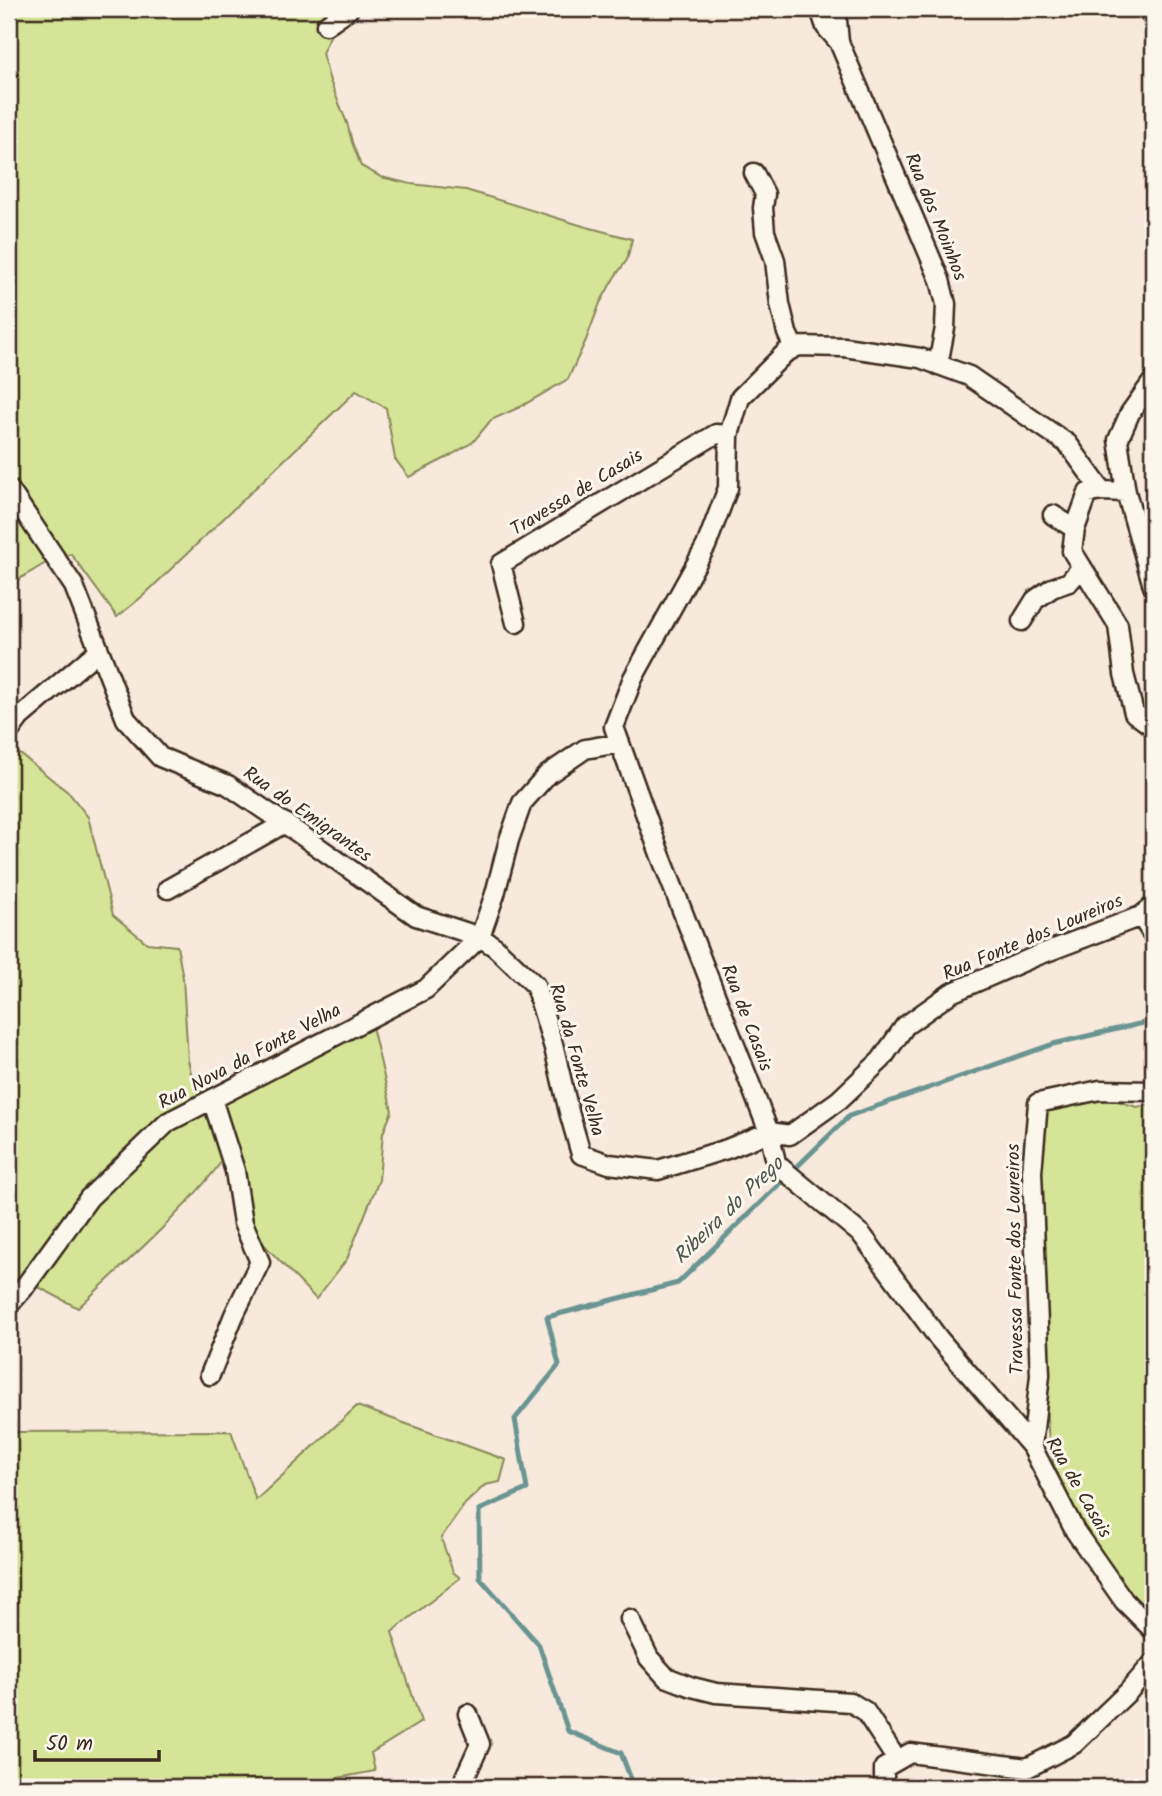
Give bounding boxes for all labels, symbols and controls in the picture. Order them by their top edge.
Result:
street label: Rua dos Moinhos [896,148,974,286]
street label: Travessa de Casais [505,441,649,545]
street label: Rua do Emigrantes [236,759,378,871]
street label: Rua Fonte dos Loureiros [938,886,1128,990]
street label: Rua de Casais [712,960,780,1076]
street label: Rua da Fonte Velha [540,980,612,1140]
street label: Rua Nova da Fonte Velha [153,996,347,1118]
street label: Travessa Fonte dos Loureiros [999,1143,1033,1375]
water label: Ribeira do Prego [666,1148,793,1273]
street label: Rua de Casais [1037,1432,1119,1544]
scale bar [35,1719,159,1763]
text: 50 m [46,1728,93,1761]

